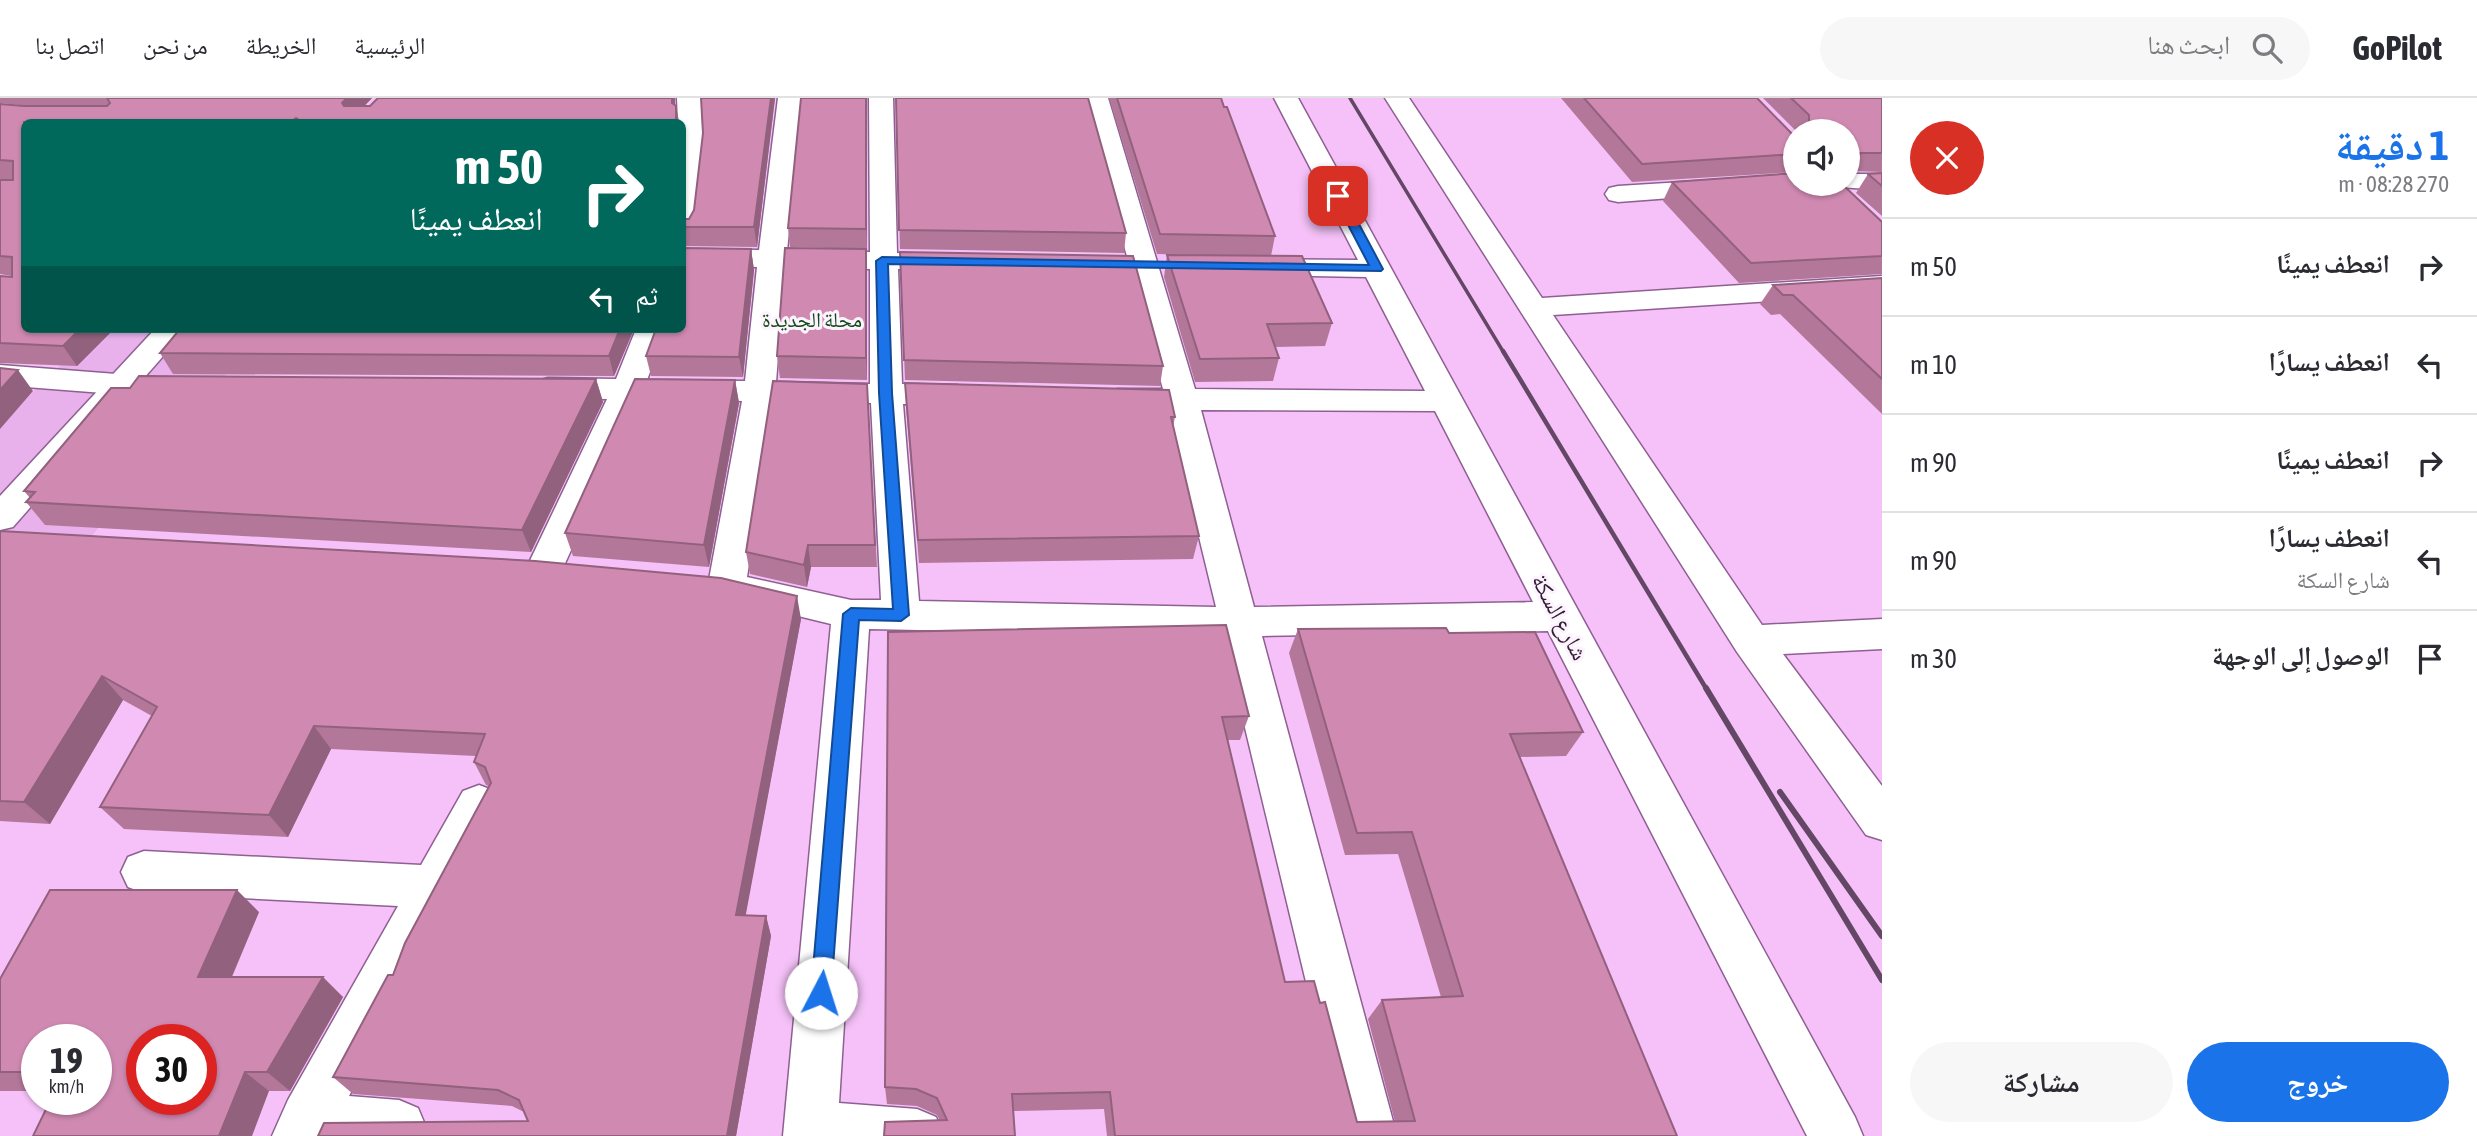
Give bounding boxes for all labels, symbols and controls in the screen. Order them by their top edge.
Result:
search box [1820,17,2310,80]
icon: search [2248,29,2286,67]
text: GoPilot [2352,29,2442,67]
text: ابحث هنا [2147,30,2230,60]
text: اتصل بنا [35,32,105,59]
text: من نحن [143,32,208,59]
text: الخريطة [246,32,316,59]
text: الرئيسية [354,32,425,59]
map controls [1783,119,1860,196]
button: sound [1783,119,1860,196]
button: close [1910,121,1984,195]
text: 1 دقيقة [2335,121,2449,169]
text: 50 m [455,138,543,194]
icon: right [567,147,658,238]
pin [1308,166,1368,226]
text: 270 m · 08:28 [2338,171,2449,197]
icon: arrive [1319,177,1357,215]
text: انعطف يمينًا [410,200,543,237]
icon: right [2411,248,2449,286]
text: انعطف يمينًا [2276,249,2390,279]
text: 50 m [1910,252,1957,282]
icon: left [583,280,621,318]
text: ثم [635,281,658,311]
district label: محلة الجديدة [762,307,862,331]
icon: left [2411,346,2449,384]
text: انعطف يسارًا [2269,347,2390,377]
text: 10 m [1910,350,1957,380]
icon: right [2411,444,2449,482]
text: انعطف يمينًا [2276,445,2390,475]
text: 90 m [1910,448,1957,478]
text: انعطف يسارًا [2269,523,2390,553]
icon: left [2411,542,2449,580]
text: 90 m [1910,546,1957,576]
text: شارع السكة [2297,567,2390,593]
street label: شارع السكة [1525,570,1593,665]
icon: arrive [2411,640,2449,678]
text: الوصول إلى الوجهة [2212,641,2390,671]
text: 30 m [1910,644,1957,674]
position arrow [784,956,858,1030]
speed limit sign: 30 [126,1024,217,1115]
text: 19 [50,1040,83,1080]
button: مشاركة [1910,1042,2173,1122]
button: خروج [2187,1042,2449,1122]
text: km/h [49,1076,84,1097]

